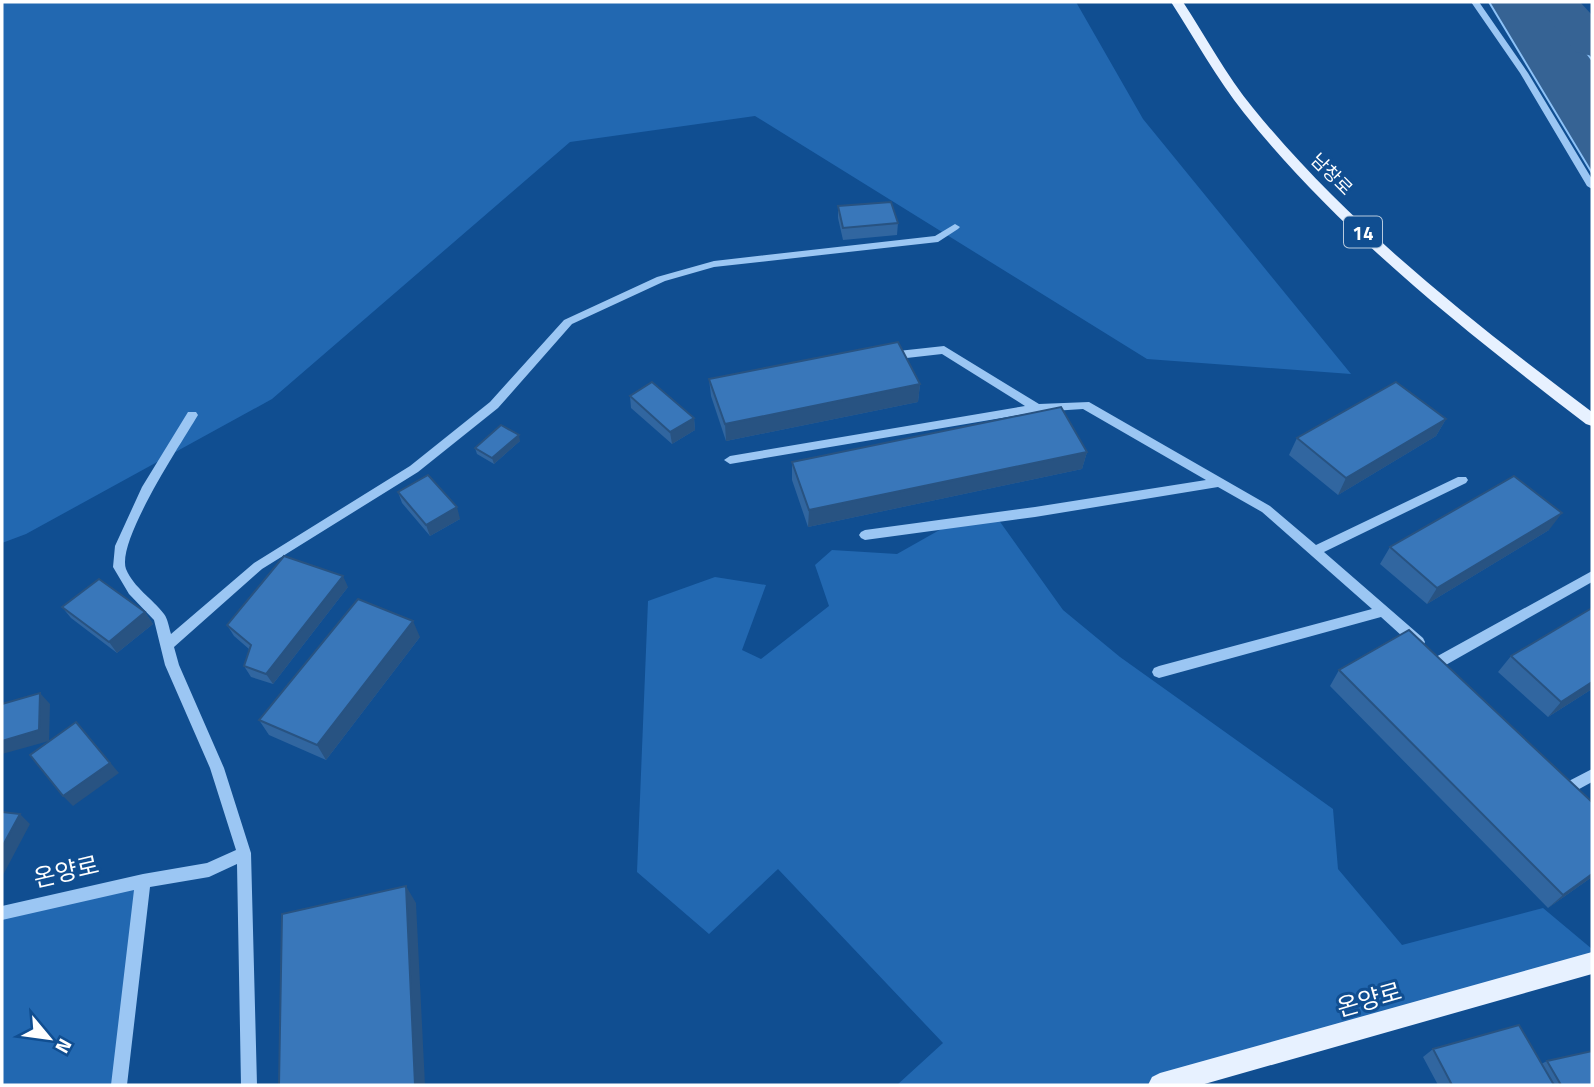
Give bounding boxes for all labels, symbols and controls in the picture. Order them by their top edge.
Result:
street label: 남창로 [1305,147,1359,201]
road number: 14 [1344,216,1382,248]
street label: 온양로 [30,846,102,896]
street label: 온양로 [1332,973,1406,1025]
north arrow [14,1003,84,1073]
text: N [48,1034,80,1059]

